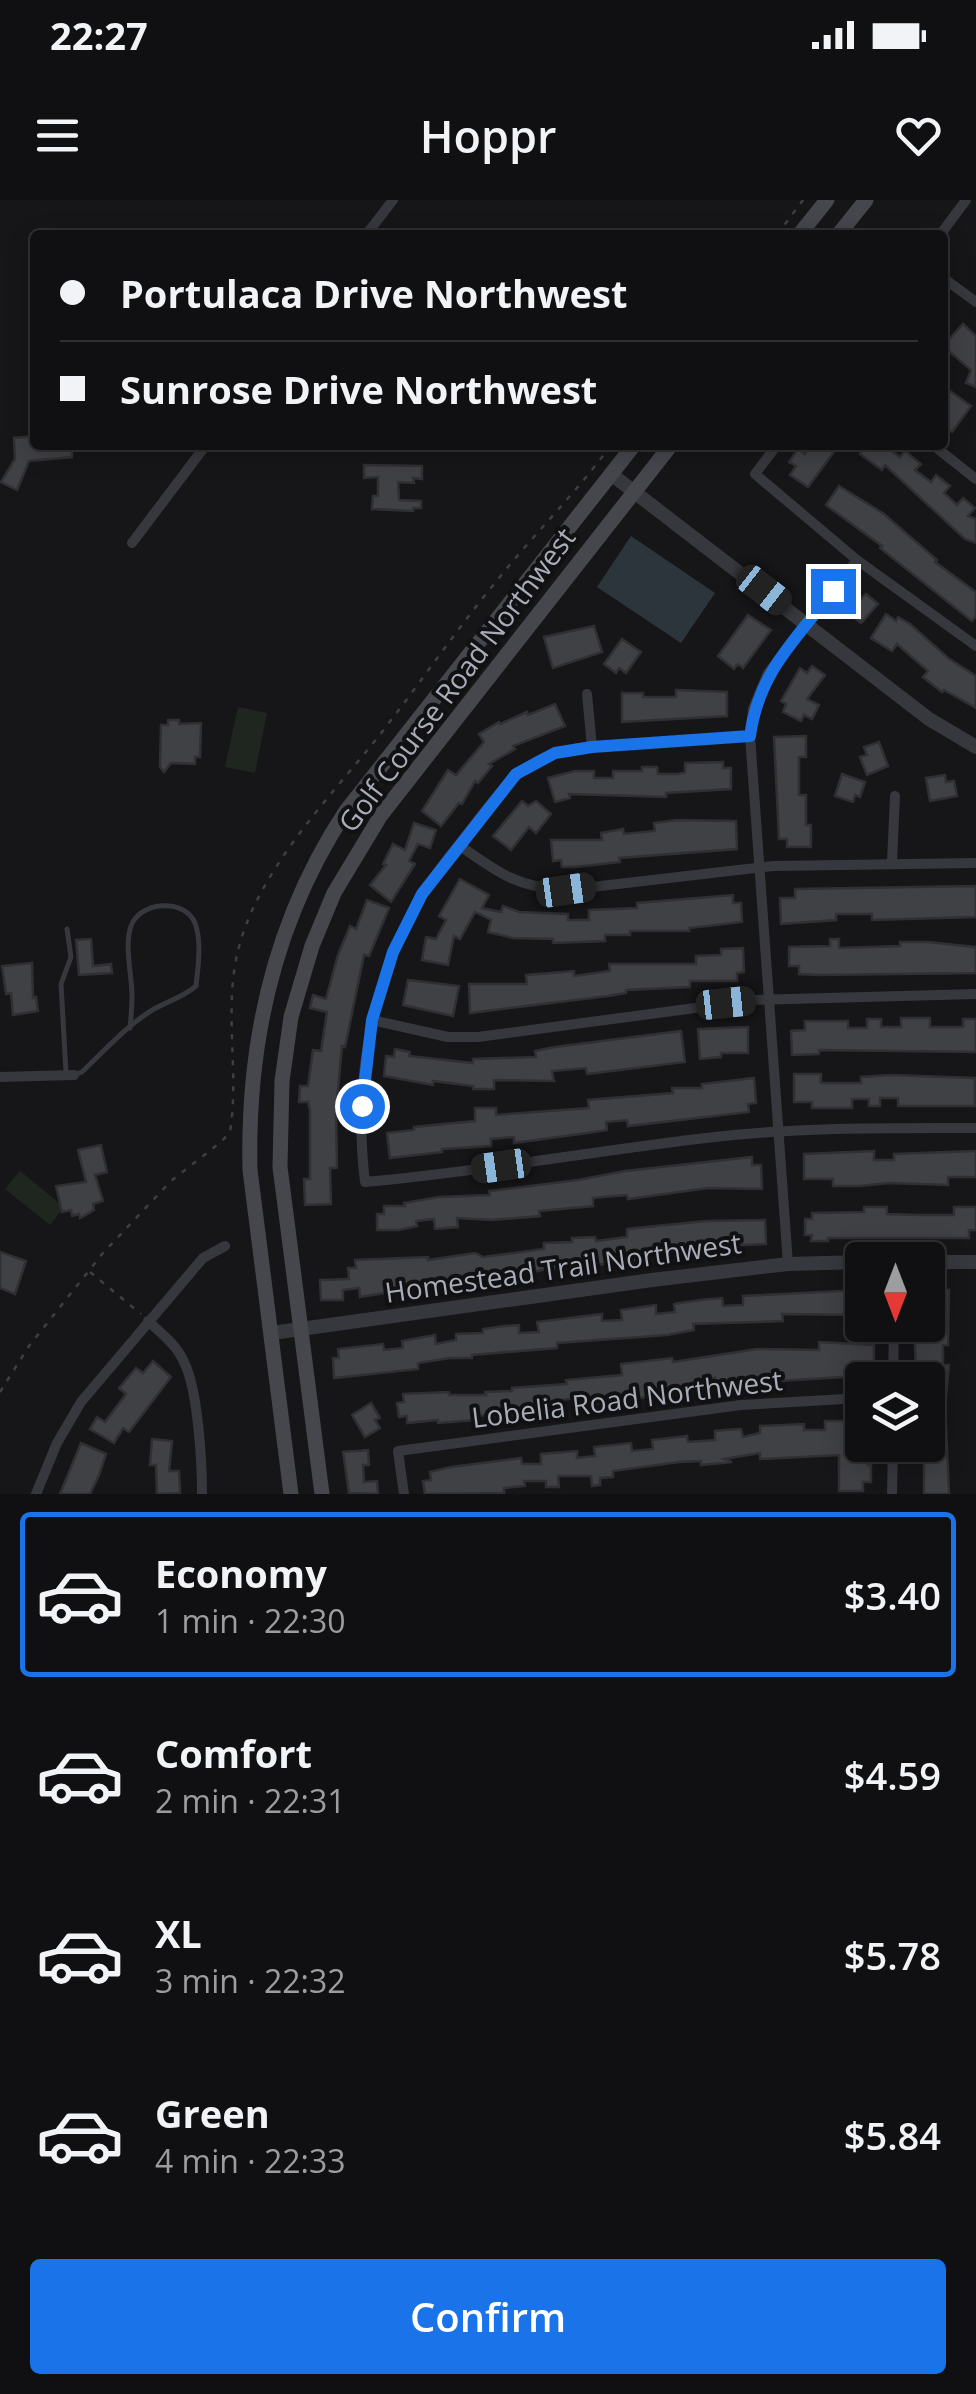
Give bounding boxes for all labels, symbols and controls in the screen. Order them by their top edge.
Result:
text: 22:27 [50,9,148,61]
text: Hoppr [420,105,556,166]
icon: menu [30,108,85,163]
icon: heart [891,108,946,163]
text: Portulaca Drive Northwest [120,267,627,319]
text: Sunrose Drive Northwest [120,363,597,415]
street label: Golf Course Road Northwest [329,520,583,839]
car [731,560,797,620]
route end [811,569,856,614]
car [534,871,598,909]
car [695,985,757,1021]
route start [340,1084,385,1129]
car [469,1147,533,1185]
street label: Homestead Trail Northwest [382,1223,743,1311]
north arrow [845,1242,945,1342]
map controls [845,1242,945,1462]
street label: Lobelia Road Northwest [469,1360,784,1436]
button: layers [845,1362,945,1462]
text: Economy [155,1547,327,1599]
icon: car [35,1550,125,1640]
text: $3.40 [844,1569,941,1621]
text: 1 min · 22:30 [155,1599,346,1642]
text: Comfort [155,1727,312,1779]
icon: car [35,1730,125,1820]
text: $4.59 [844,1749,941,1801]
text: 2 min · 22:31 [155,1779,346,1822]
text: XL [155,1907,202,1959]
icon: car [35,1910,125,2000]
text: $5.78 [844,1929,941,1981]
text: 3 min · 22:32 [155,1959,346,2002]
text: Green [155,2087,270,2139]
icon: car [35,2090,125,2180]
text: $5.84 [844,2109,941,2161]
text: 4 min · 22:33 [155,2139,346,2182]
button: Confirm [30,2259,946,2374]

